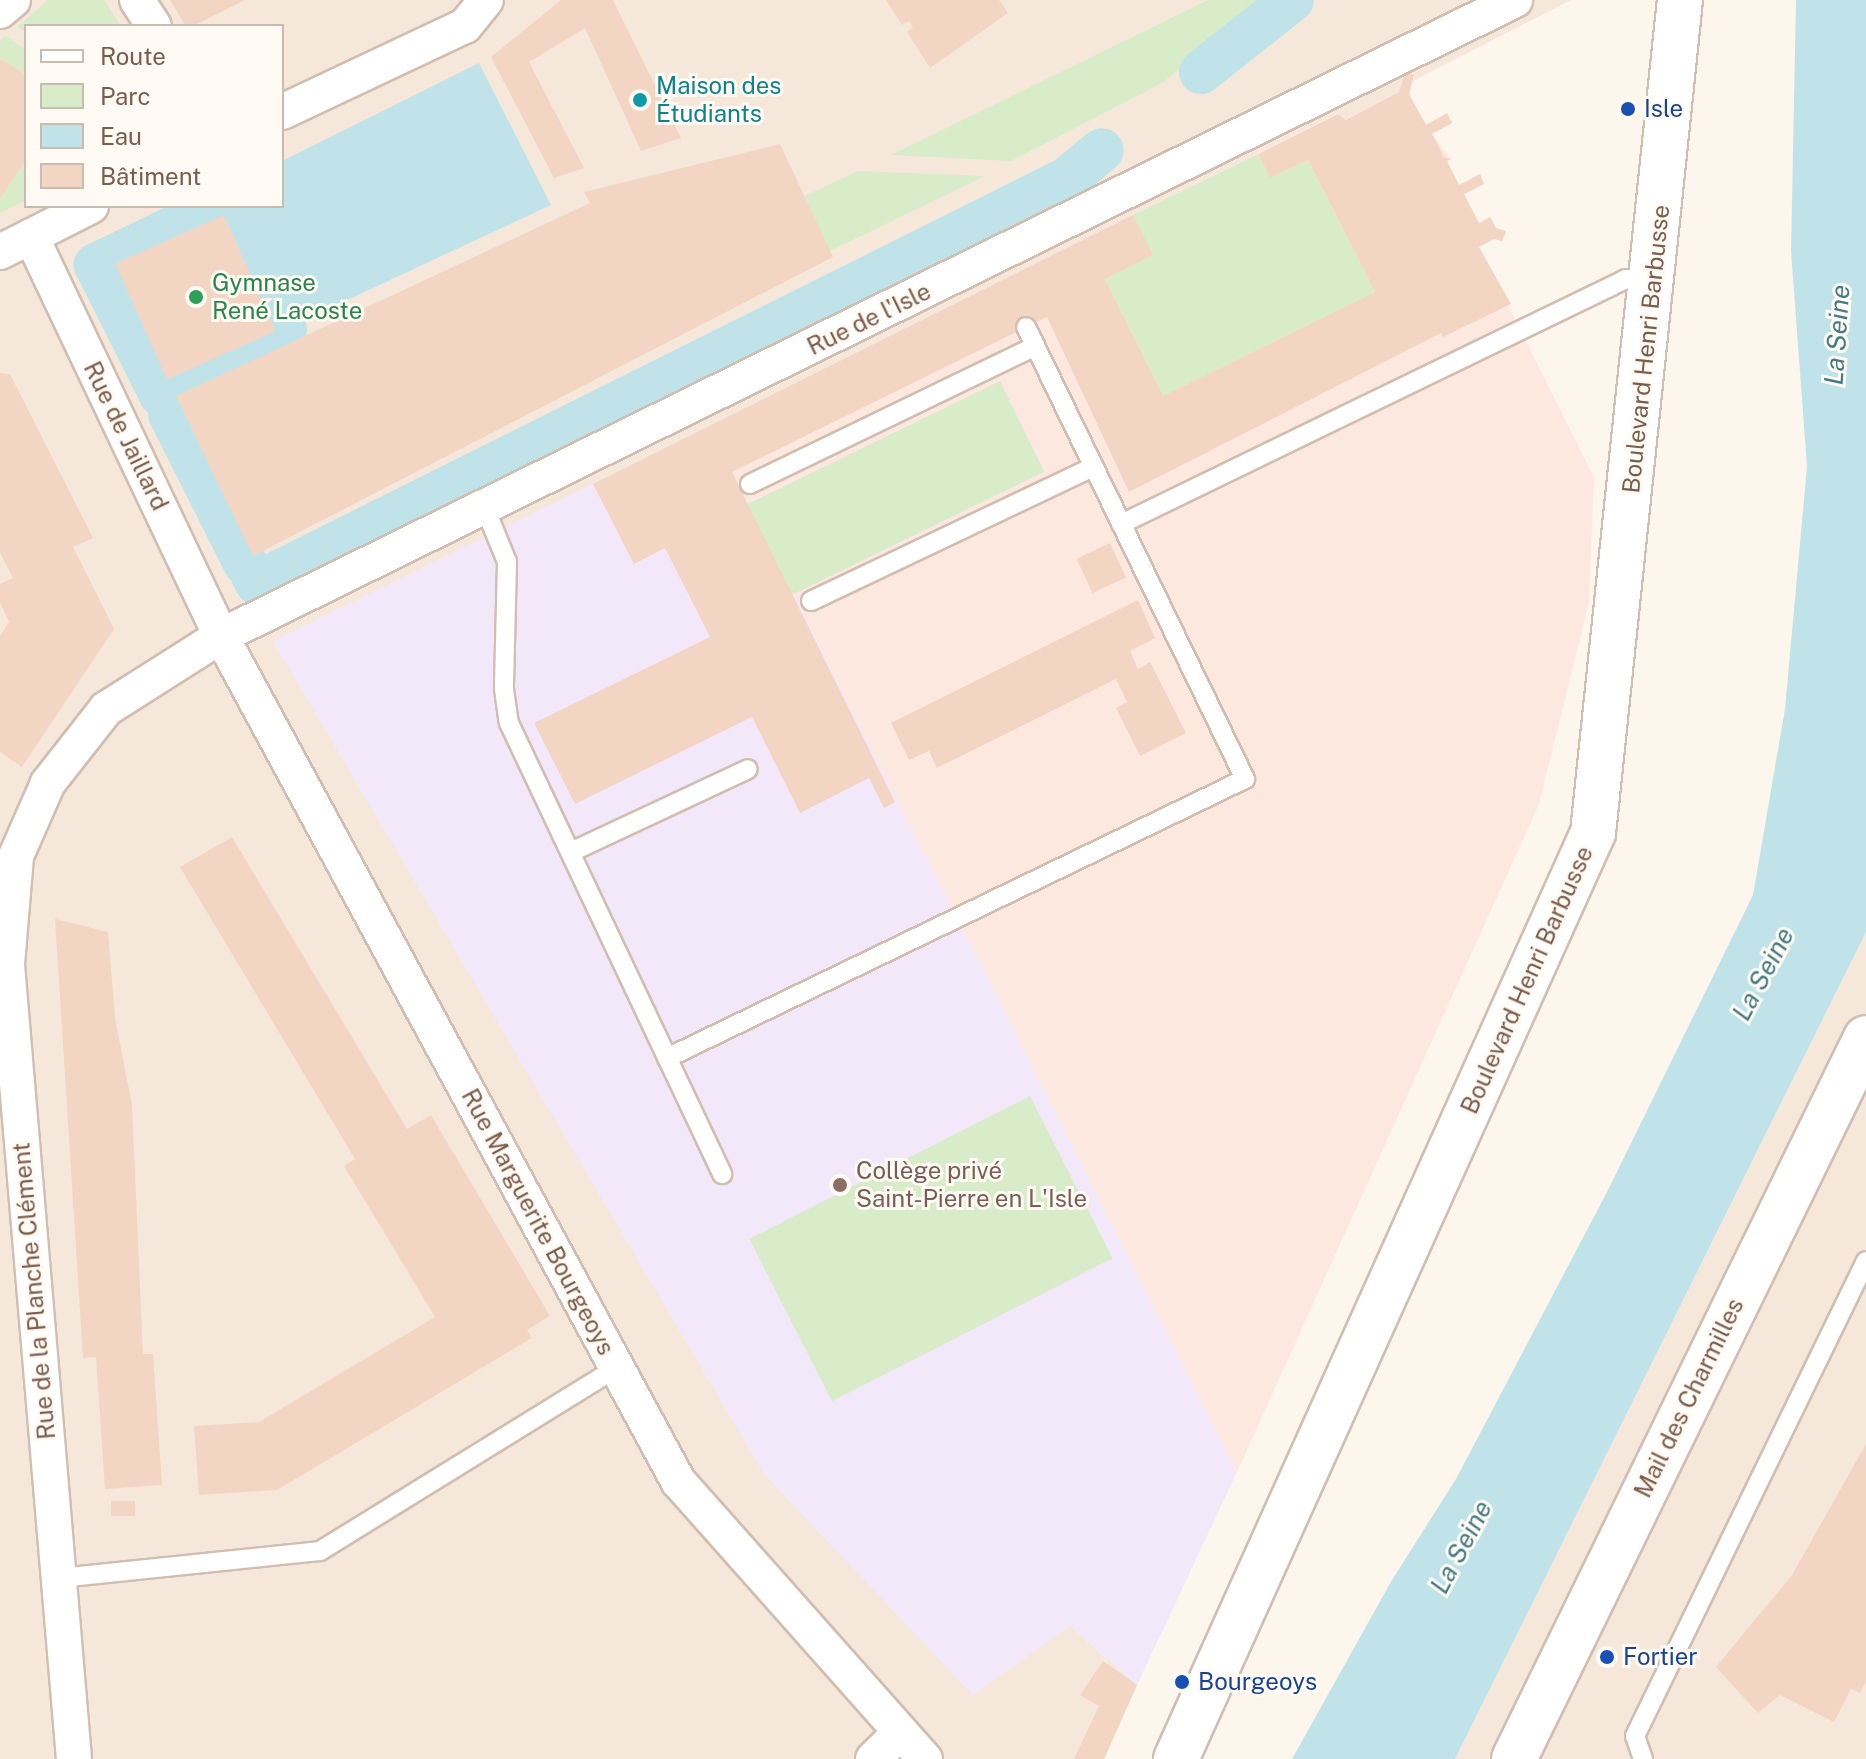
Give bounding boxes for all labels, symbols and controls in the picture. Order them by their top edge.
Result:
legend [24,24,284,208]
text: Route [100,42,166,70]
place label: Maison des Étudiants [656,72,782,128]
text: Parc [100,82,151,110]
marker: Maison des Étudiants [631,91,649,109]
place label: Isle [1644,95,1683,123]
marker: Isle [1619,100,1637,118]
text: Eau [100,122,142,150]
text: Bâtiment [100,162,201,190]
street label: Boulevard Henri Barbusse [1617,203,1675,495]
place label: Gymnase René Lacoste [212,269,362,325]
street label: Rue de l'Isle [802,277,936,361]
water label: La Seine [1818,284,1856,386]
marker: Gymnase René Lacoste [187,288,205,306]
street label: Rue de Jaillard [77,357,175,515]
street label: Boulevard Henri Barbusse [1455,842,1599,1118]
water label: La Seine [1726,922,1800,1026]
street label: Rue Marguerite Bourgeoys [455,1084,621,1360]
street label: Rue de la Planche Clément [7,1141,61,1441]
place label: Collège privé Saint-Pierre en L'Isle [856,1157,1088,1213]
marker: Collège privé Saint-Pierre en L'Isle [831,1176,849,1194]
street label: Mail des Charmilles [1628,1293,1750,1503]
water label: La Seine [1424,1495,1498,1599]
place label: Fortier [1623,1643,1698,1671]
marker: Fortier [1598,1648,1616,1666]
place label: Bourgeoys [1198,1668,1317,1696]
marker: Bourgeoys [1173,1673,1191,1691]

